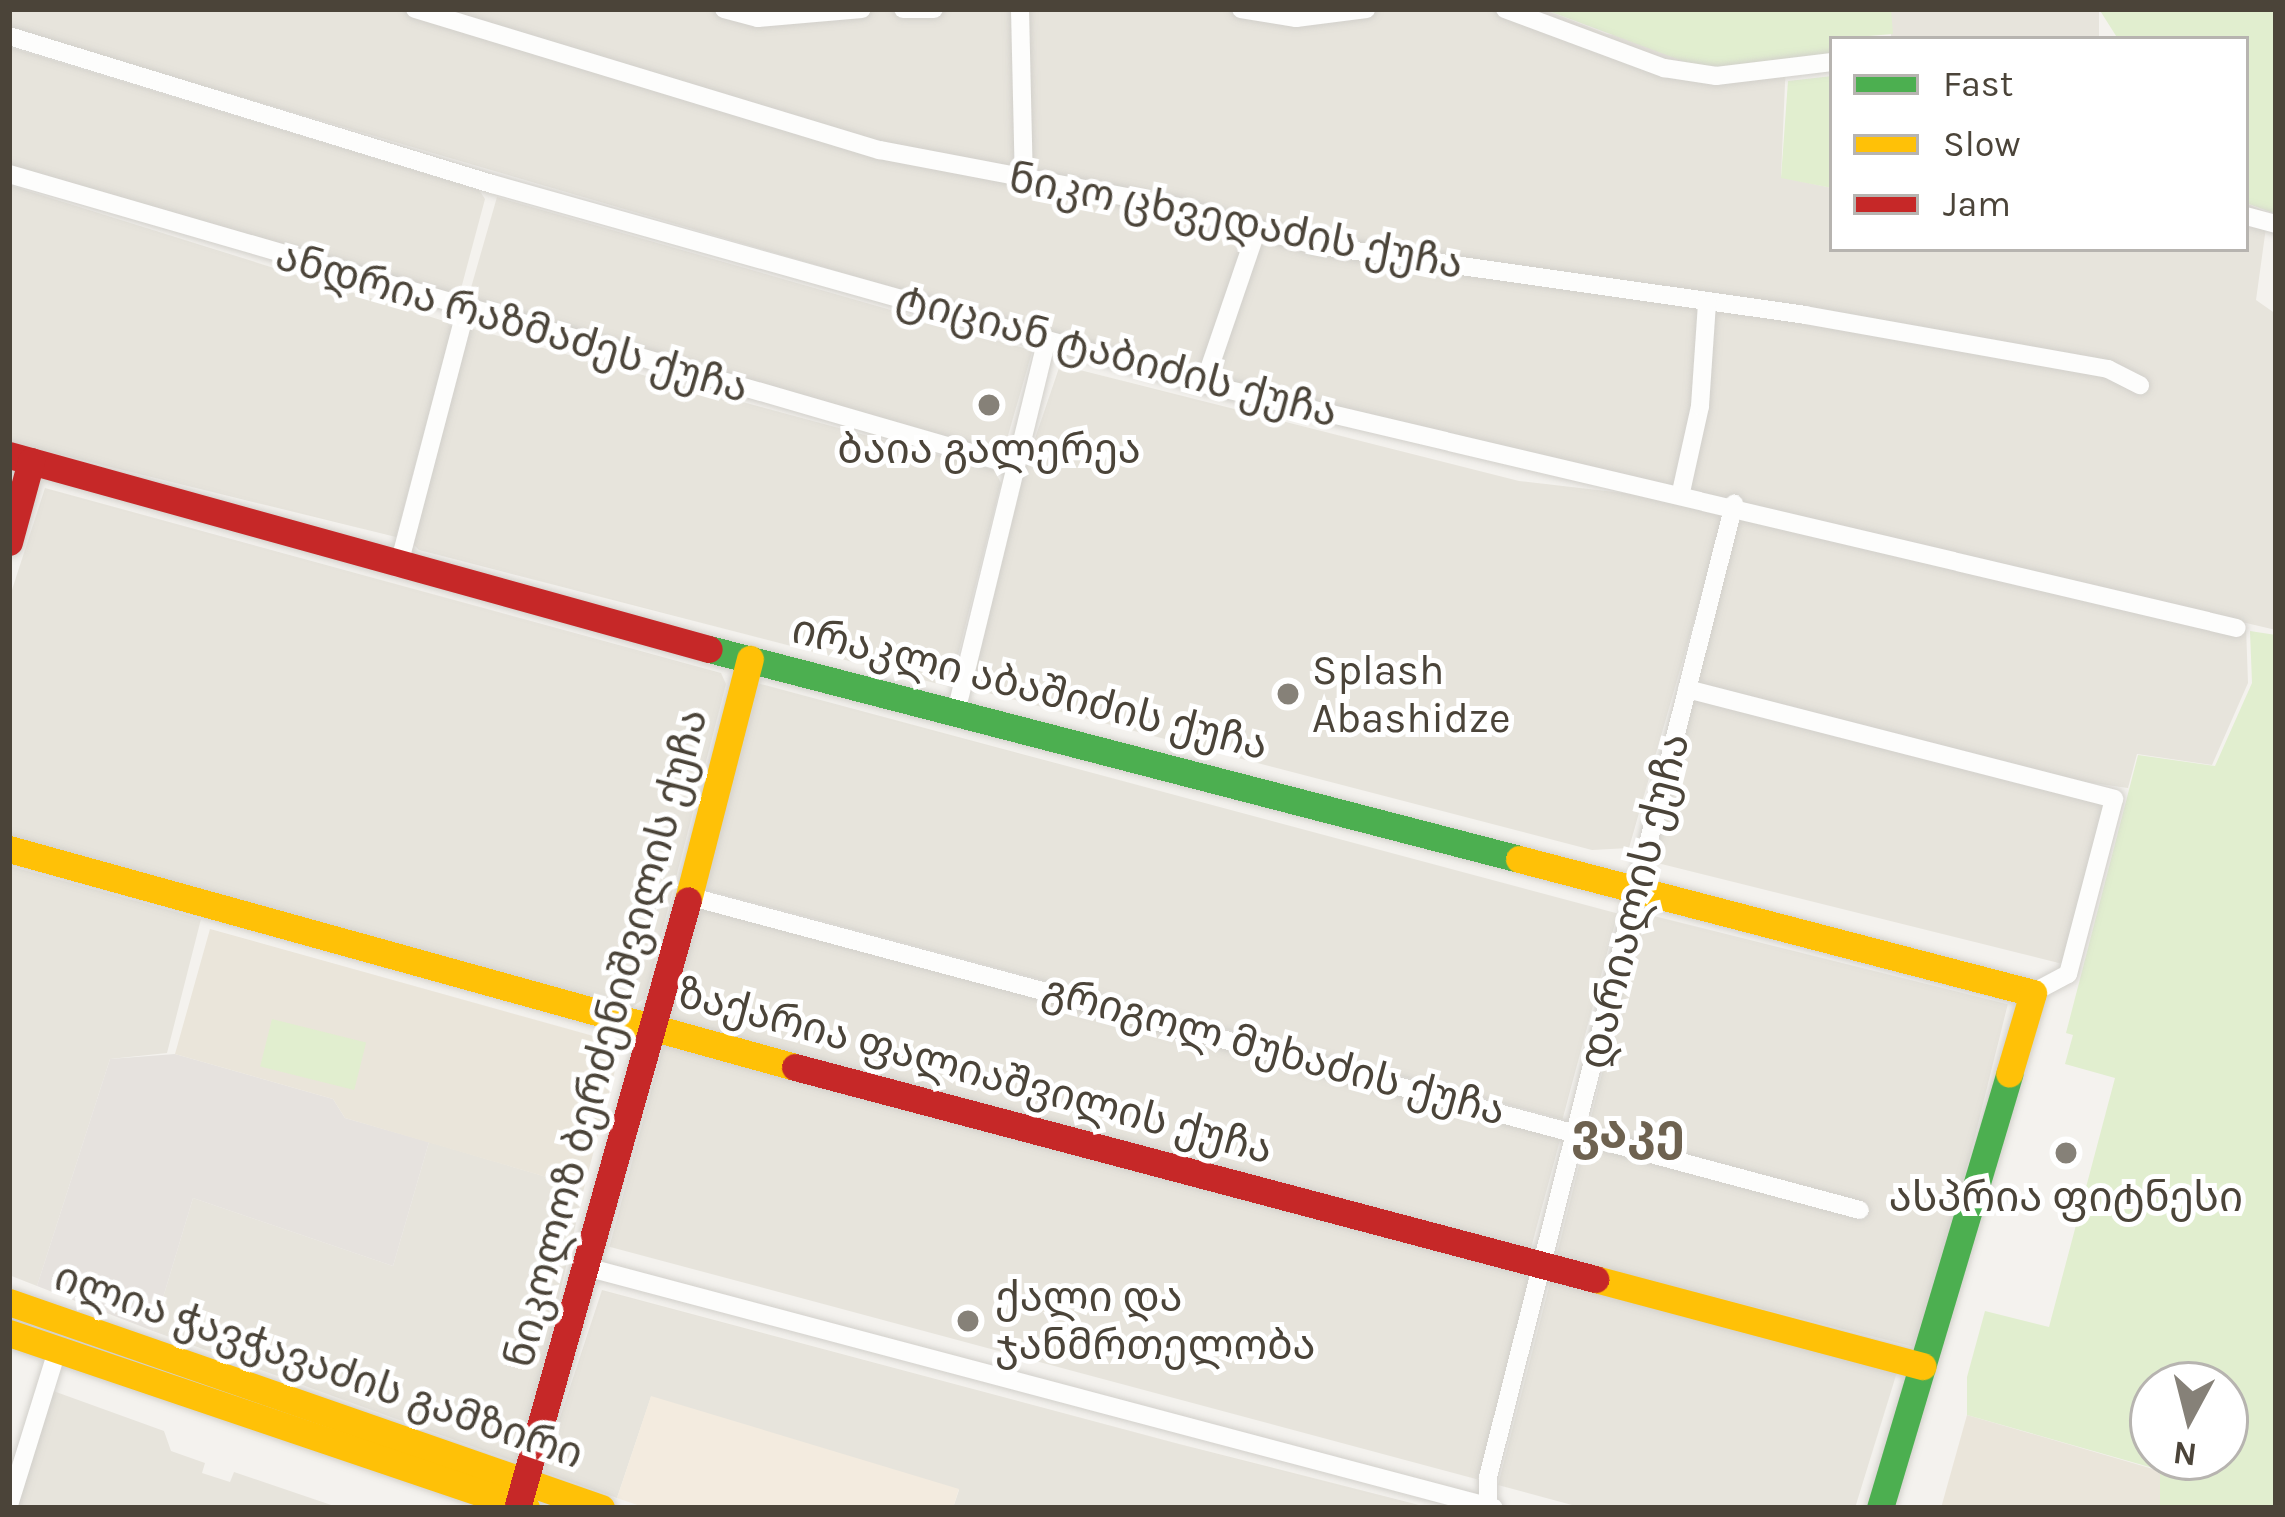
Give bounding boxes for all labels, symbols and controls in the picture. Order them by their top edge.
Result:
legend [1829,36,2249,252]
text: Fast [1943,63,2013,105]
text: Slow [1943,123,2021,165]
street label: ნიკო ცხვედაძის ქუჩა [1005,152,1467,290]
text: Jam [1943,183,2011,225]
street label: ანდრია რაზმაძეს ქუჩა [270,230,754,414]
street label: ტიციან ტაბიძის ქუჩა [891,272,1343,438]
marker: ბაია გალერეა [976,392,1002,418]
place label: ბაია გალერეა [837,424,1141,474]
street label: ირაკლი აბაშიძის ქუჩა [787,603,1273,771]
place label: Splash Abashidze [1312,645,1510,744]
marker: Splash Abashidze [1275,681,1301,707]
street label: ნიკოლოზ ბერძენიშვილის ქუჩა [494,703,718,1373]
street label: დარიალის ქუჩა [1568,728,1700,1074]
street label: გრიგოლ მუხაძის ქუჩა [1037,964,1511,1136]
street label: ზაქარია ფალიაშვილის ქუჩა [672,967,1278,1175]
district label: ვაკე [1571,1104,1685,1162]
marker: ასპრია ფიტნესი [2053,1140,2079,1166]
place label: ასპრია ფიტნესი [1889,1172,2243,1222]
street label: ილია ჭავჭავაძის გამზირი [48,1251,590,1479]
place label: ქალი და ჯანმრთელობა [995,1272,1316,1370]
marker: ქალი და ჯანმრთელობა [952,1305,984,1337]
north arrow [2129,1361,2249,1481]
text: N [2171,1433,2199,1474]

